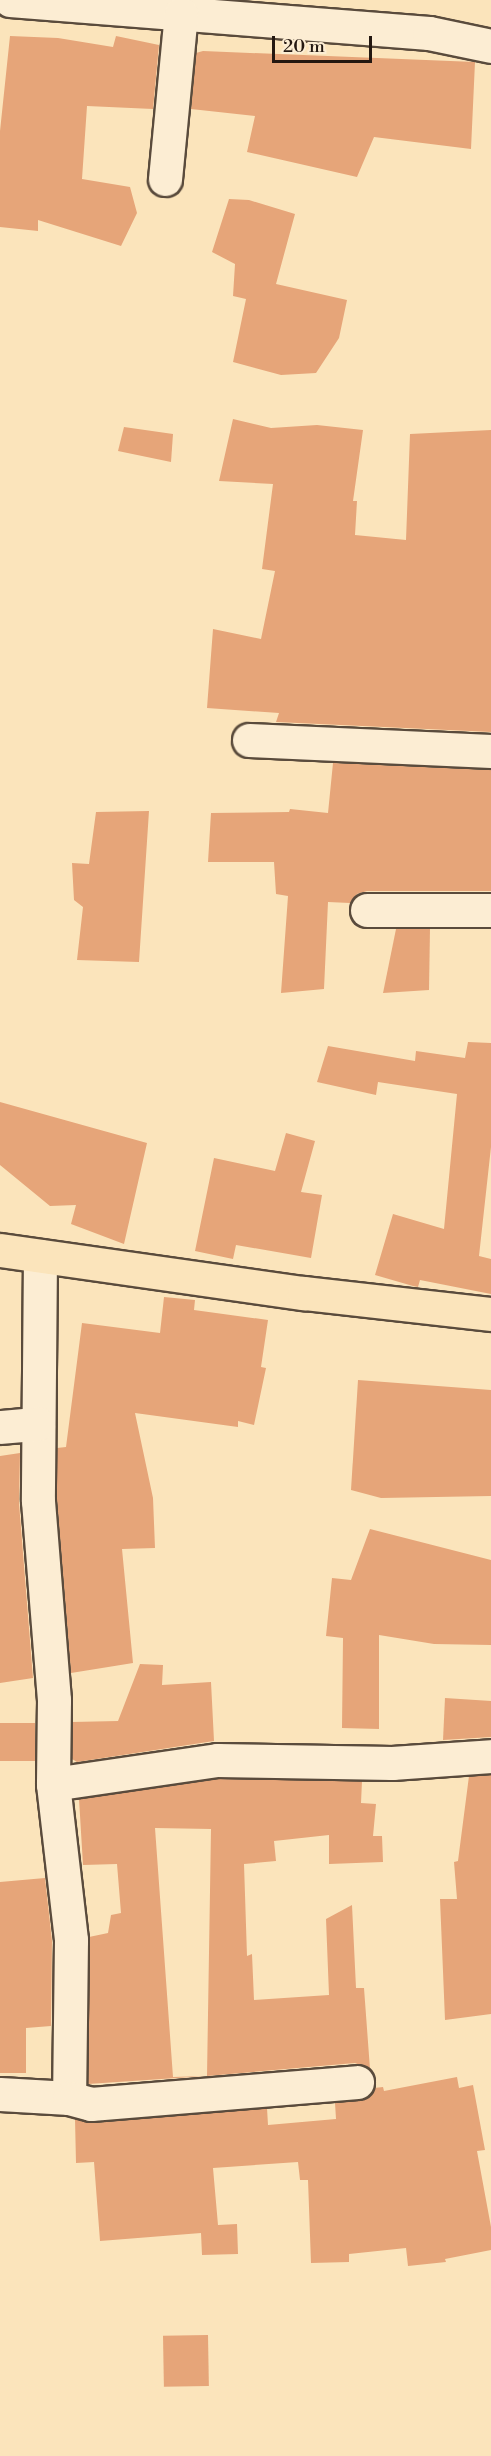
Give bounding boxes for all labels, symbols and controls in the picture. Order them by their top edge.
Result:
scale bar [275,24,376,62]
text: 20 m [283,35,325,58]

